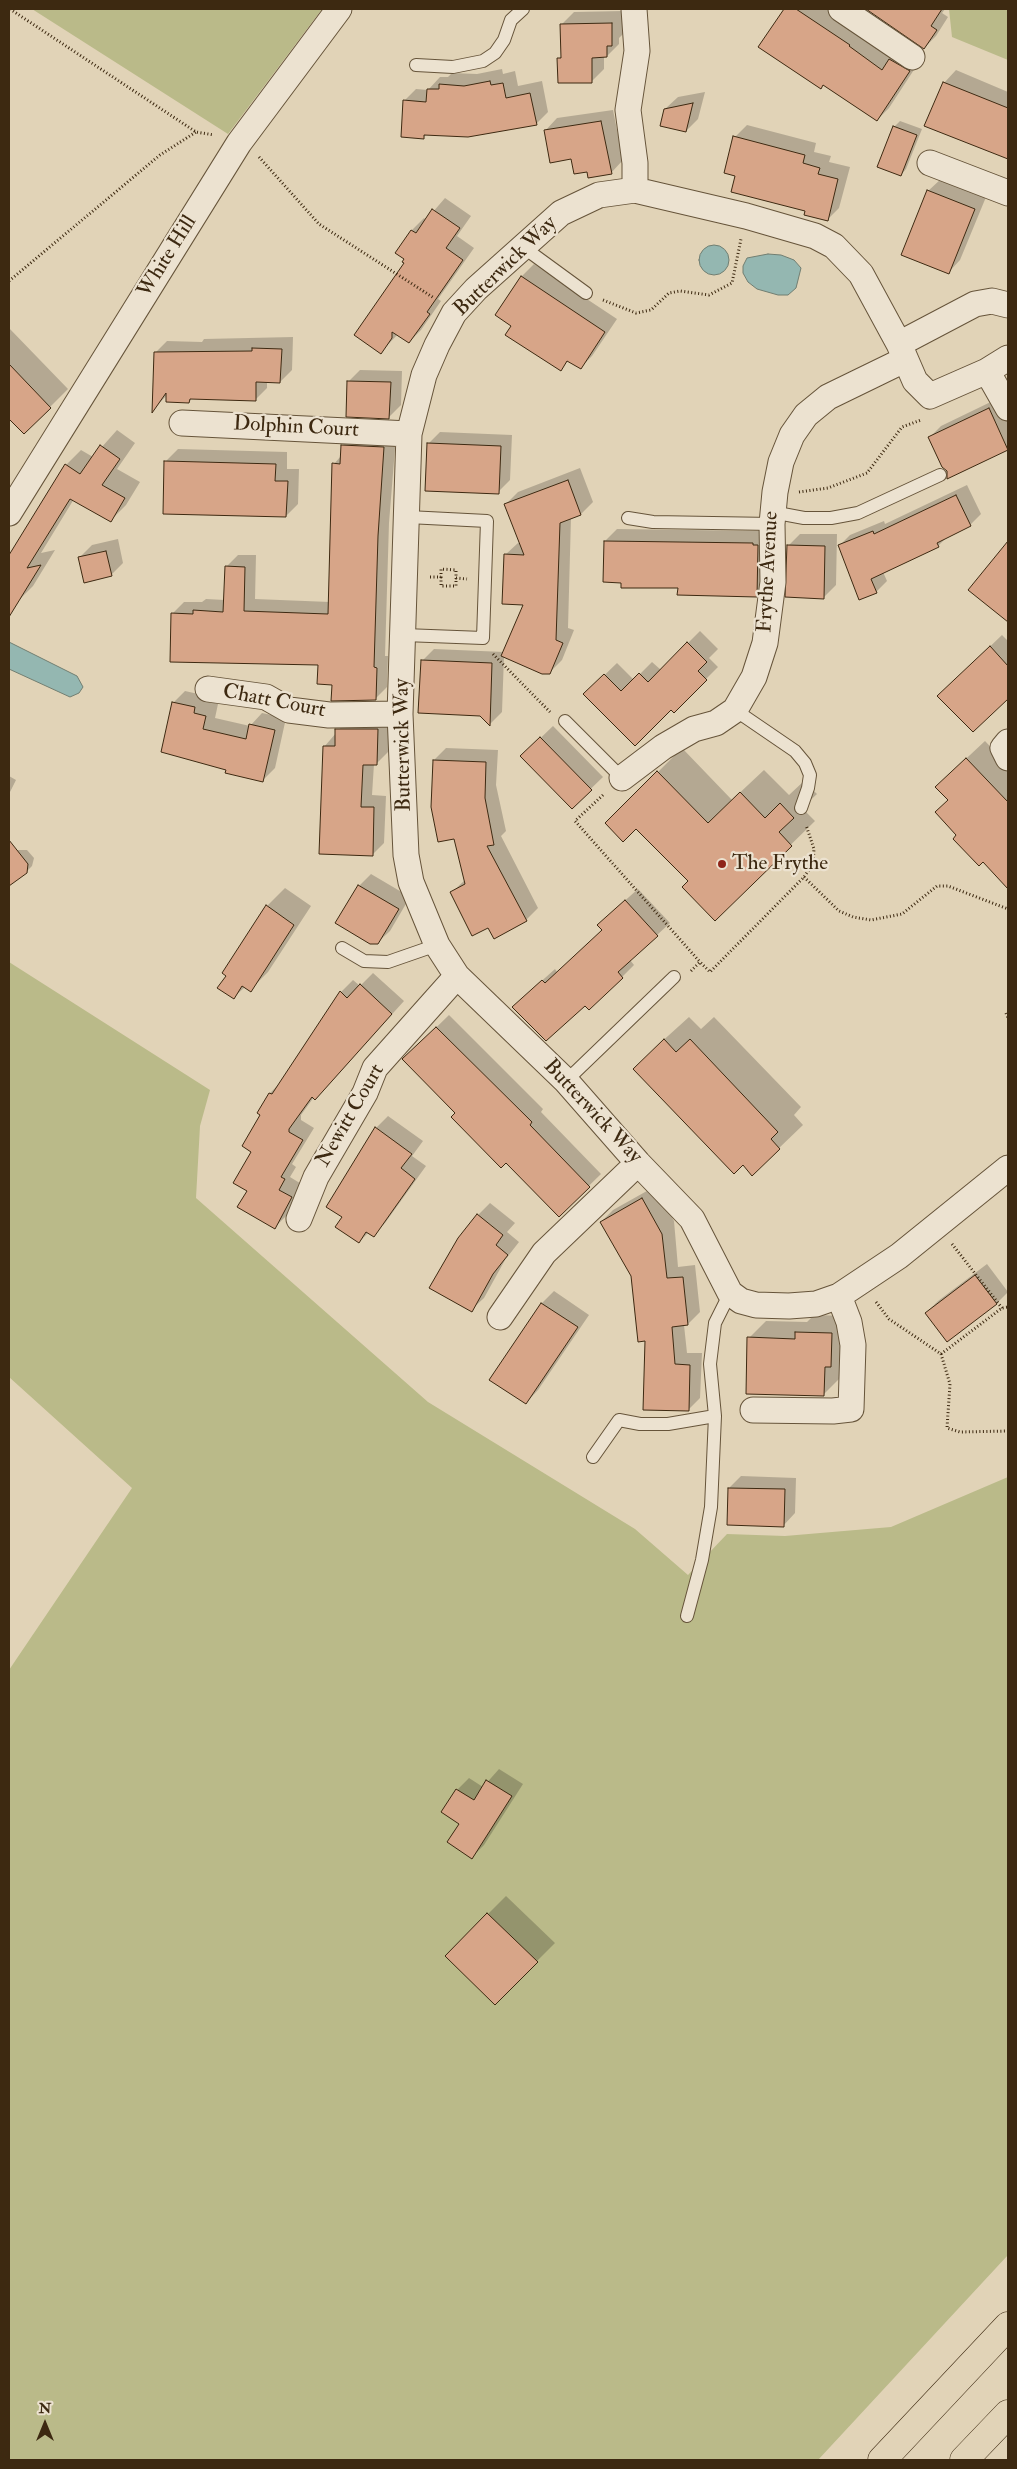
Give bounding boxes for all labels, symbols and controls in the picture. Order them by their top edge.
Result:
street label: White Hill [133,211,203,303]
street label: Butterwick Way [449,212,563,322]
street label: Dolphin Court [233,412,359,444]
street label: Frythe Avenue [753,511,785,633]
street label: Butterwick Way [390,678,418,812]
street label: Chatt Court [221,680,327,724]
place label: The Frythe [732,851,828,877]
marker: The Frythe [716,858,728,870]
street label: Butterwick Way [537,1055,647,1169]
street label: Newitt Court [311,1060,391,1172]
north arrow [20,2399,70,2449]
text: N [39,2400,51,2417]

